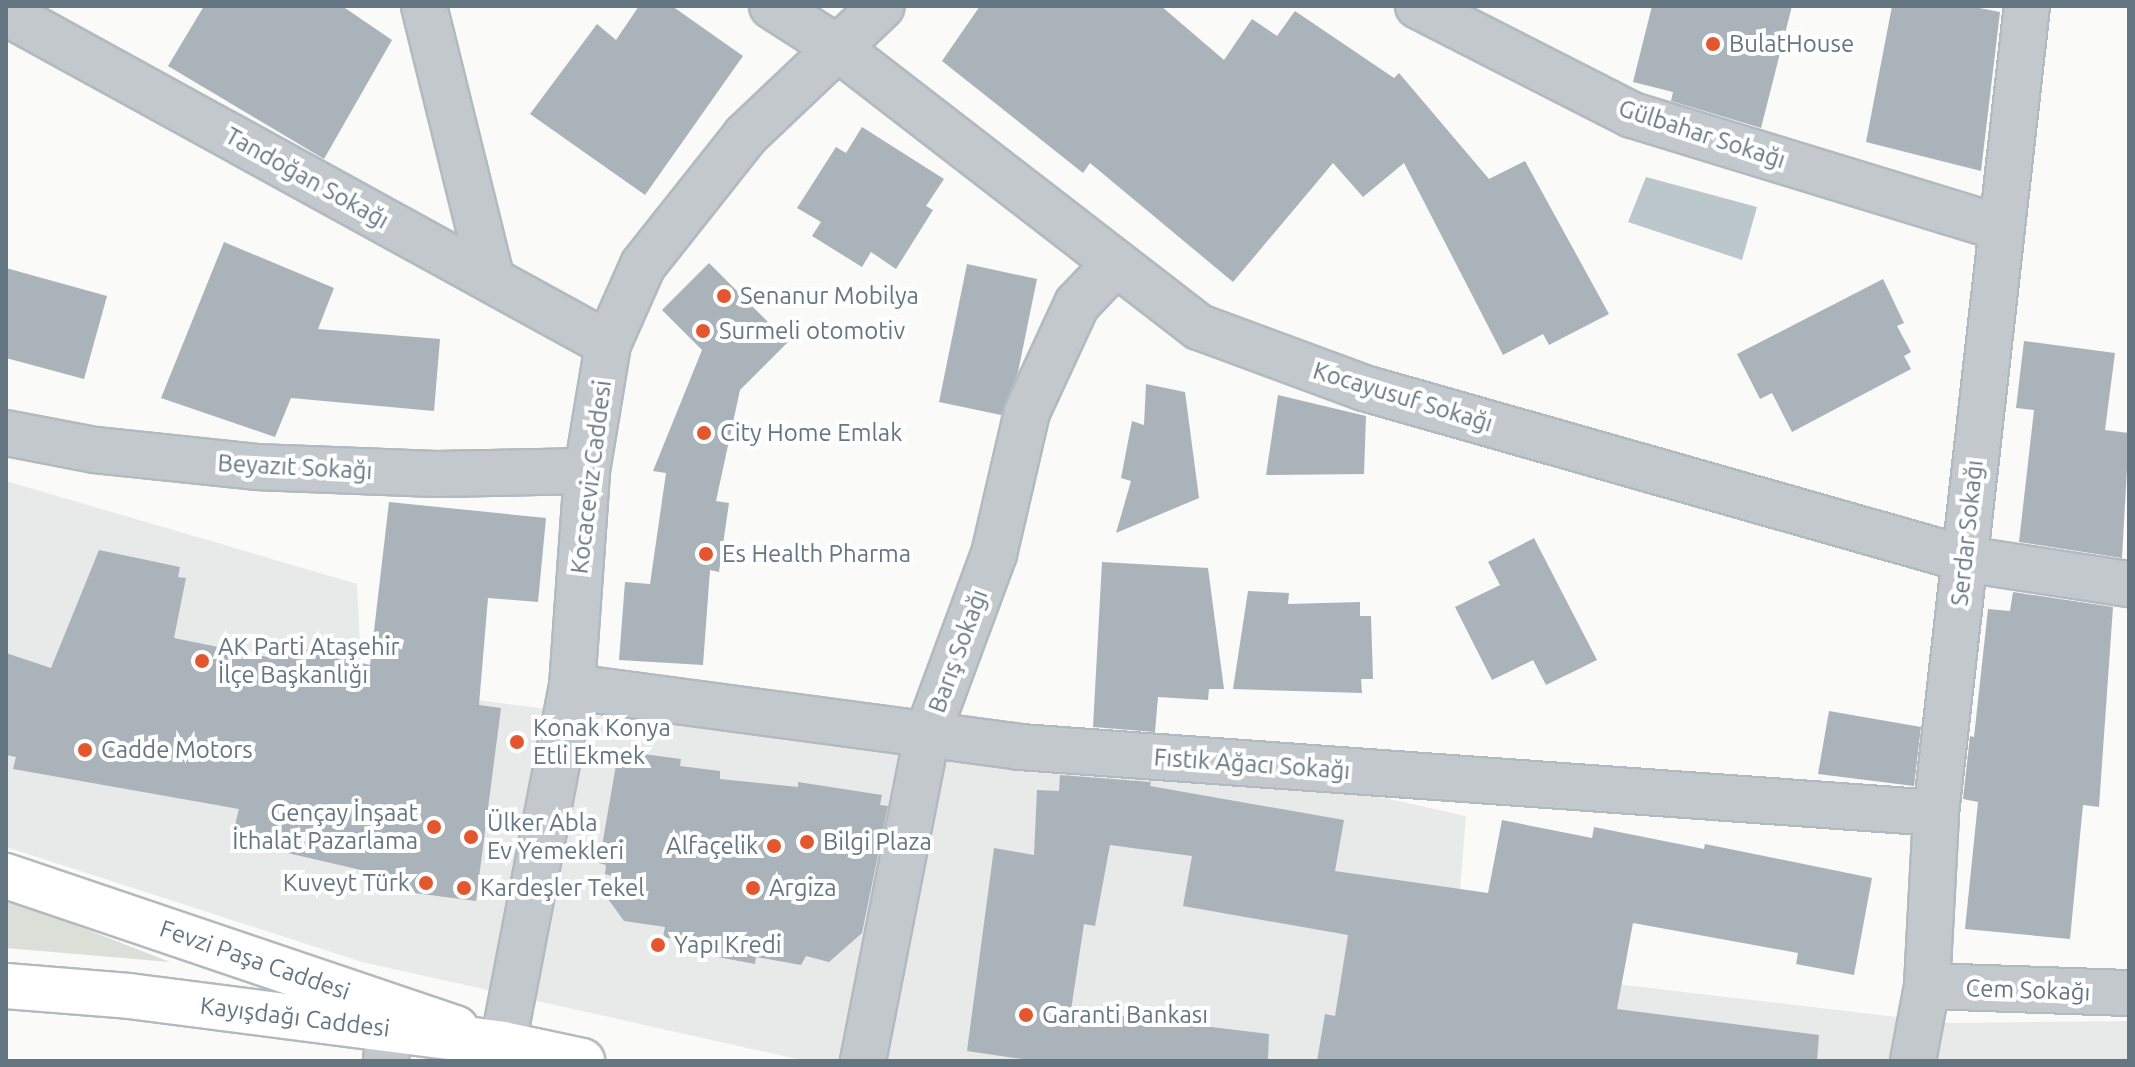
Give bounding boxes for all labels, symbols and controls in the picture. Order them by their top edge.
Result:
place label: BulatHouse [1729,30,1854,58]
marker: BulatHouse [1704,35,1722,53]
street label: Gülbahar Sokağı [1615,93,1789,175]
street label: Tandoğan Sokağı [220,121,394,235]
place label: Senanur Mobilya [740,282,919,310]
marker: Senanur Mobilya [715,287,733,305]
place label: Surmeli otomotiv [719,317,905,345]
marker: Surmeli otomotiv [694,322,712,340]
street label: Kocayusuf Sokağı [1310,356,1496,438]
street label: Kocaceviz Caddesi [565,379,617,575]
place label: City Home Emlak [720,419,902,447]
marker: City Home Emlak [695,424,713,442]
street label: Beyazıt Sokağı [217,449,373,485]
street label: Serdar Sokağı [1945,459,1989,607]
place label: Es Health Pharma [722,540,911,568]
marker: Es Health Pharma [697,545,715,563]
street label: Barış Sokağı [922,585,994,717]
place label: AK Parti Ataşehir İlçe Başkanlığı [218,633,400,689]
marker: AK Parti Ataşehir İlçe Başkanlığı [193,652,211,670]
place label: Konak Konya Etli Ekmek [533,714,671,770]
marker: Konak Konya Etli Ekmek [508,733,526,751]
place label: Cadde Motors [101,736,253,764]
marker: Cadde Motors [76,741,94,759]
street label: Fıstık Ağacı Sokağı [1153,743,1351,785]
place label: Gençay İnşaat İthalat Pazarlama [232,799,418,855]
place label: Ülker Abla Ev Yemekleri [487,809,624,865]
marker: Gençay İnşaat İthalat Pazarlama [425,818,443,836]
marker: Ülker Abla Ev Yemekleri [462,828,480,846]
place label: Bilgi Plaza [823,828,932,856]
place label: Alfaçelik [666,832,758,860]
marker: Bilgi Plaza [798,833,816,851]
marker: Alfaçelik [765,837,783,855]
place label: Kuveyt Türk [283,869,410,897]
marker: Kuveyt Türk [417,874,435,892]
place label: Kardeşler Tekel [480,874,645,902]
place label: Argiza [769,874,837,902]
marker: Kardeşler Tekel [455,879,473,897]
marker: Argiza [744,879,762,897]
street label: Fevzi Paşa Caddesi [156,914,354,1006]
place label: Yapı Kredi [674,931,782,959]
marker: Yapı Kredi [649,936,667,954]
street label: Cem Sokağı [1965,973,2091,1007]
street label: Kayışdağı Caddesi [199,991,391,1043]
place label: Garanti Bankası [1042,1001,1208,1029]
marker: Garanti Bankası [1017,1006,1035,1024]

